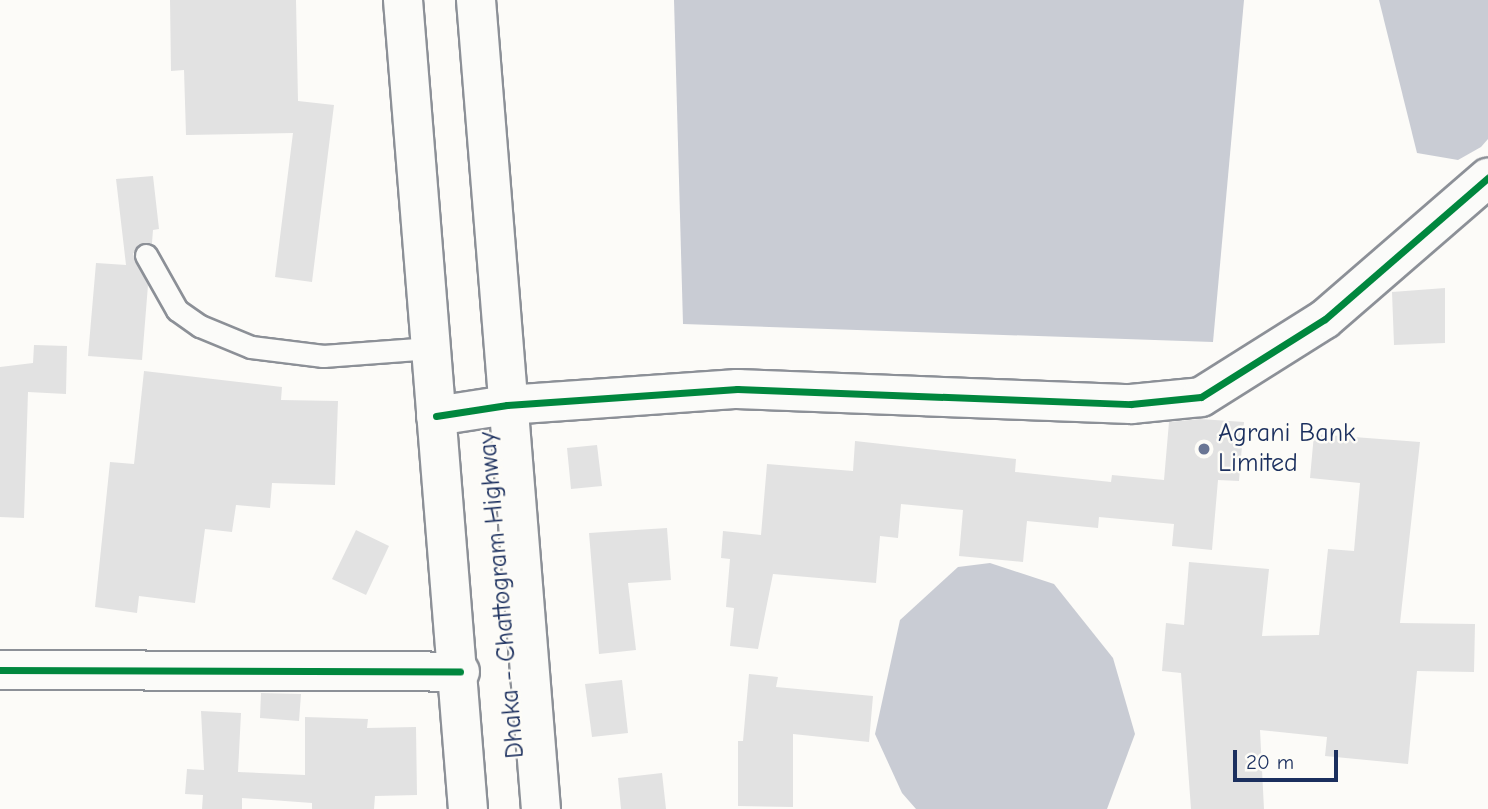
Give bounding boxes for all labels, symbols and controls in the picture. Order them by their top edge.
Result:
place label: Agrani Bank Limited [1218,418,1356,480]
street label: Dhaka - Chattogram Highway [472,430,532,760]
marker: Agrani Bank Limited [1196,441,1212,457]
scale bar [1236,736,1341,780]
text: 20 m [1246,750,1294,774]

